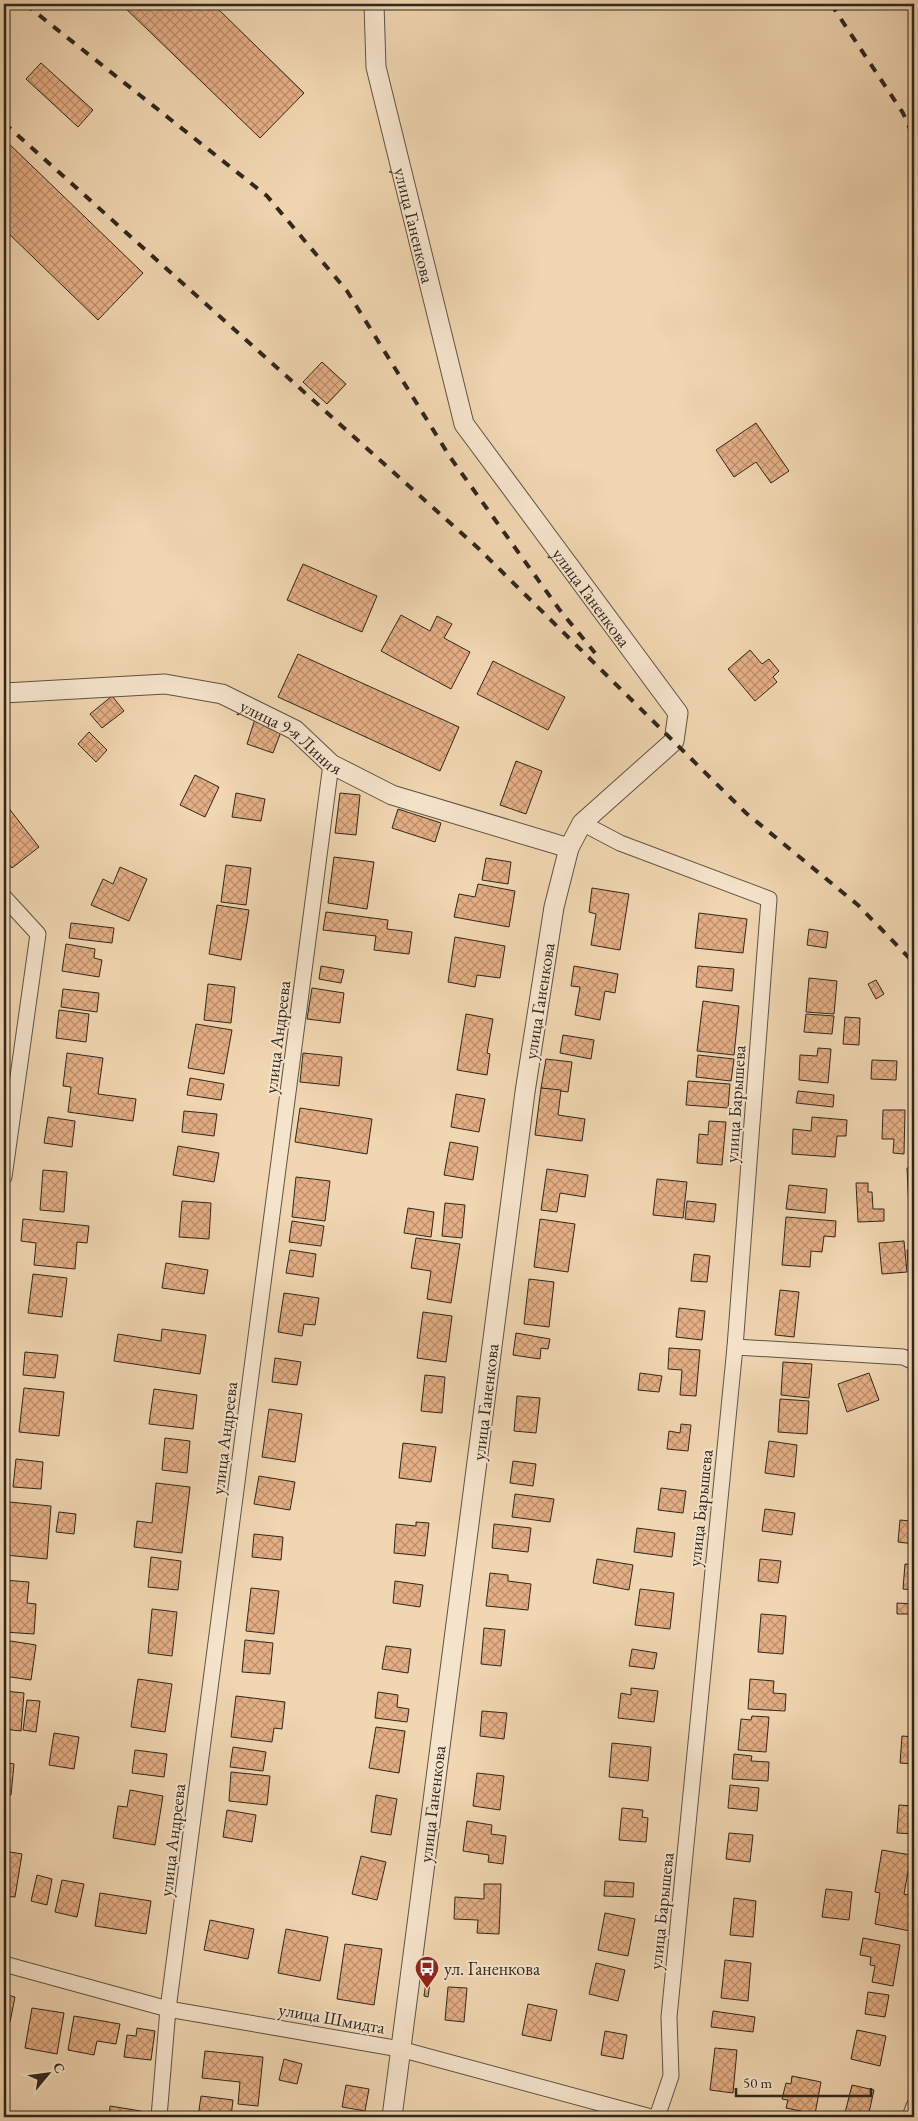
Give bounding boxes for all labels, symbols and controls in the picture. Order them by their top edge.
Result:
street label: улица Ганенкова [390,165,440,286]
street label: улица Ганенкова [548,543,637,652]
street label: улица 9-я Линия [236,693,346,779]
street label: улица Ганенкова [518,940,560,1061]
street label: улица Андреева [259,978,295,1095]
street label: улица Барышева [719,1044,751,1164]
street label: улица Ганенкова [466,1341,504,1462]
street label: улица Андреева [206,1379,242,1496]
street label: улица Барышева [682,1447,718,1568]
street label: улица Ганенкова [413,1743,451,1864]
street label: улица Андреева [154,1781,190,1898]
street label: улица Барышева [643,1850,679,1971]
bus stop icon: ул. Ганенкова [414,1955,440,1989]
place label: ул. Ганенкова [444,1957,541,1980]
street label: улица Шмидта [277,1997,388,2039]
north arrow [22,2048,72,2098]
text: С [49,2059,70,2076]
scale bar [736,2066,870,2098]
text: 50 m [743,2073,772,2092]

